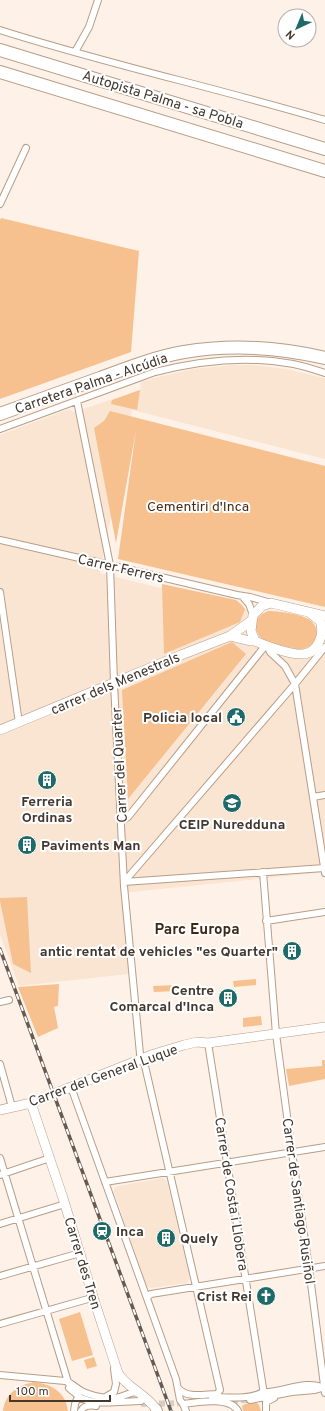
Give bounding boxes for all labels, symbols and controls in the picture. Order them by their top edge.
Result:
north arrow [277,8,317,48]
text: N [283,27,298,42]
street label: Autopista Palma - sa Pobla [80,68,245,133]
street label: Carretera Palma - Alcúdia [13,350,170,419]
park label: Cementiri d'Inca [147,499,249,516]
street label: Carrer Ferrers [76,551,165,588]
street label: carrer dels Menestrals [48,649,183,719]
street label: Carrer del Quarter [109,706,132,823]
public building icon: Policia local [225,706,247,728]
place label: Policia local [143,710,222,727]
building icon: Ferreria Ordinas [36,769,58,791]
school or university icon: CEIP Nuredduna [221,792,243,814]
place label: Ferreria Ordinas [21,794,73,827]
place label: CEIP Nuredduna [179,817,285,834]
building icon: Paviments Man [16,834,38,856]
place label: Paviments Man [41,838,141,855]
district label: Parc Europa [155,921,239,940]
building icon: antic rentat de vehicles "es Quarter" [281,940,303,962]
place label: antic rentat de vehicles "es Quarter" [40,944,278,961]
place label: Centre Comarcal d'Inca [110,983,214,1016]
building icon: Centre Comarcal d'Inca [217,987,239,1009]
street label: Carrer del General Luque [27,1042,180,1111]
street label: Carrer de Costa i Llobera [210,1116,251,1272]
street label: Carrer de Santiago Rusiñol [277,1117,318,1285]
street label: Carrer des Tren [59,1215,104,1312]
station icon: Inca [91,1220,113,1242]
place label: Inca [116,1224,144,1241]
building icon: Quely [155,1227,177,1249]
place label: Quely [180,1231,218,1248]
church icon: Crist Rei [255,1285,277,1307]
place label: Crist Rei [197,1289,252,1306]
scale bar [10,1377,110,1403]
text: 100 m [16,1384,49,1400]

